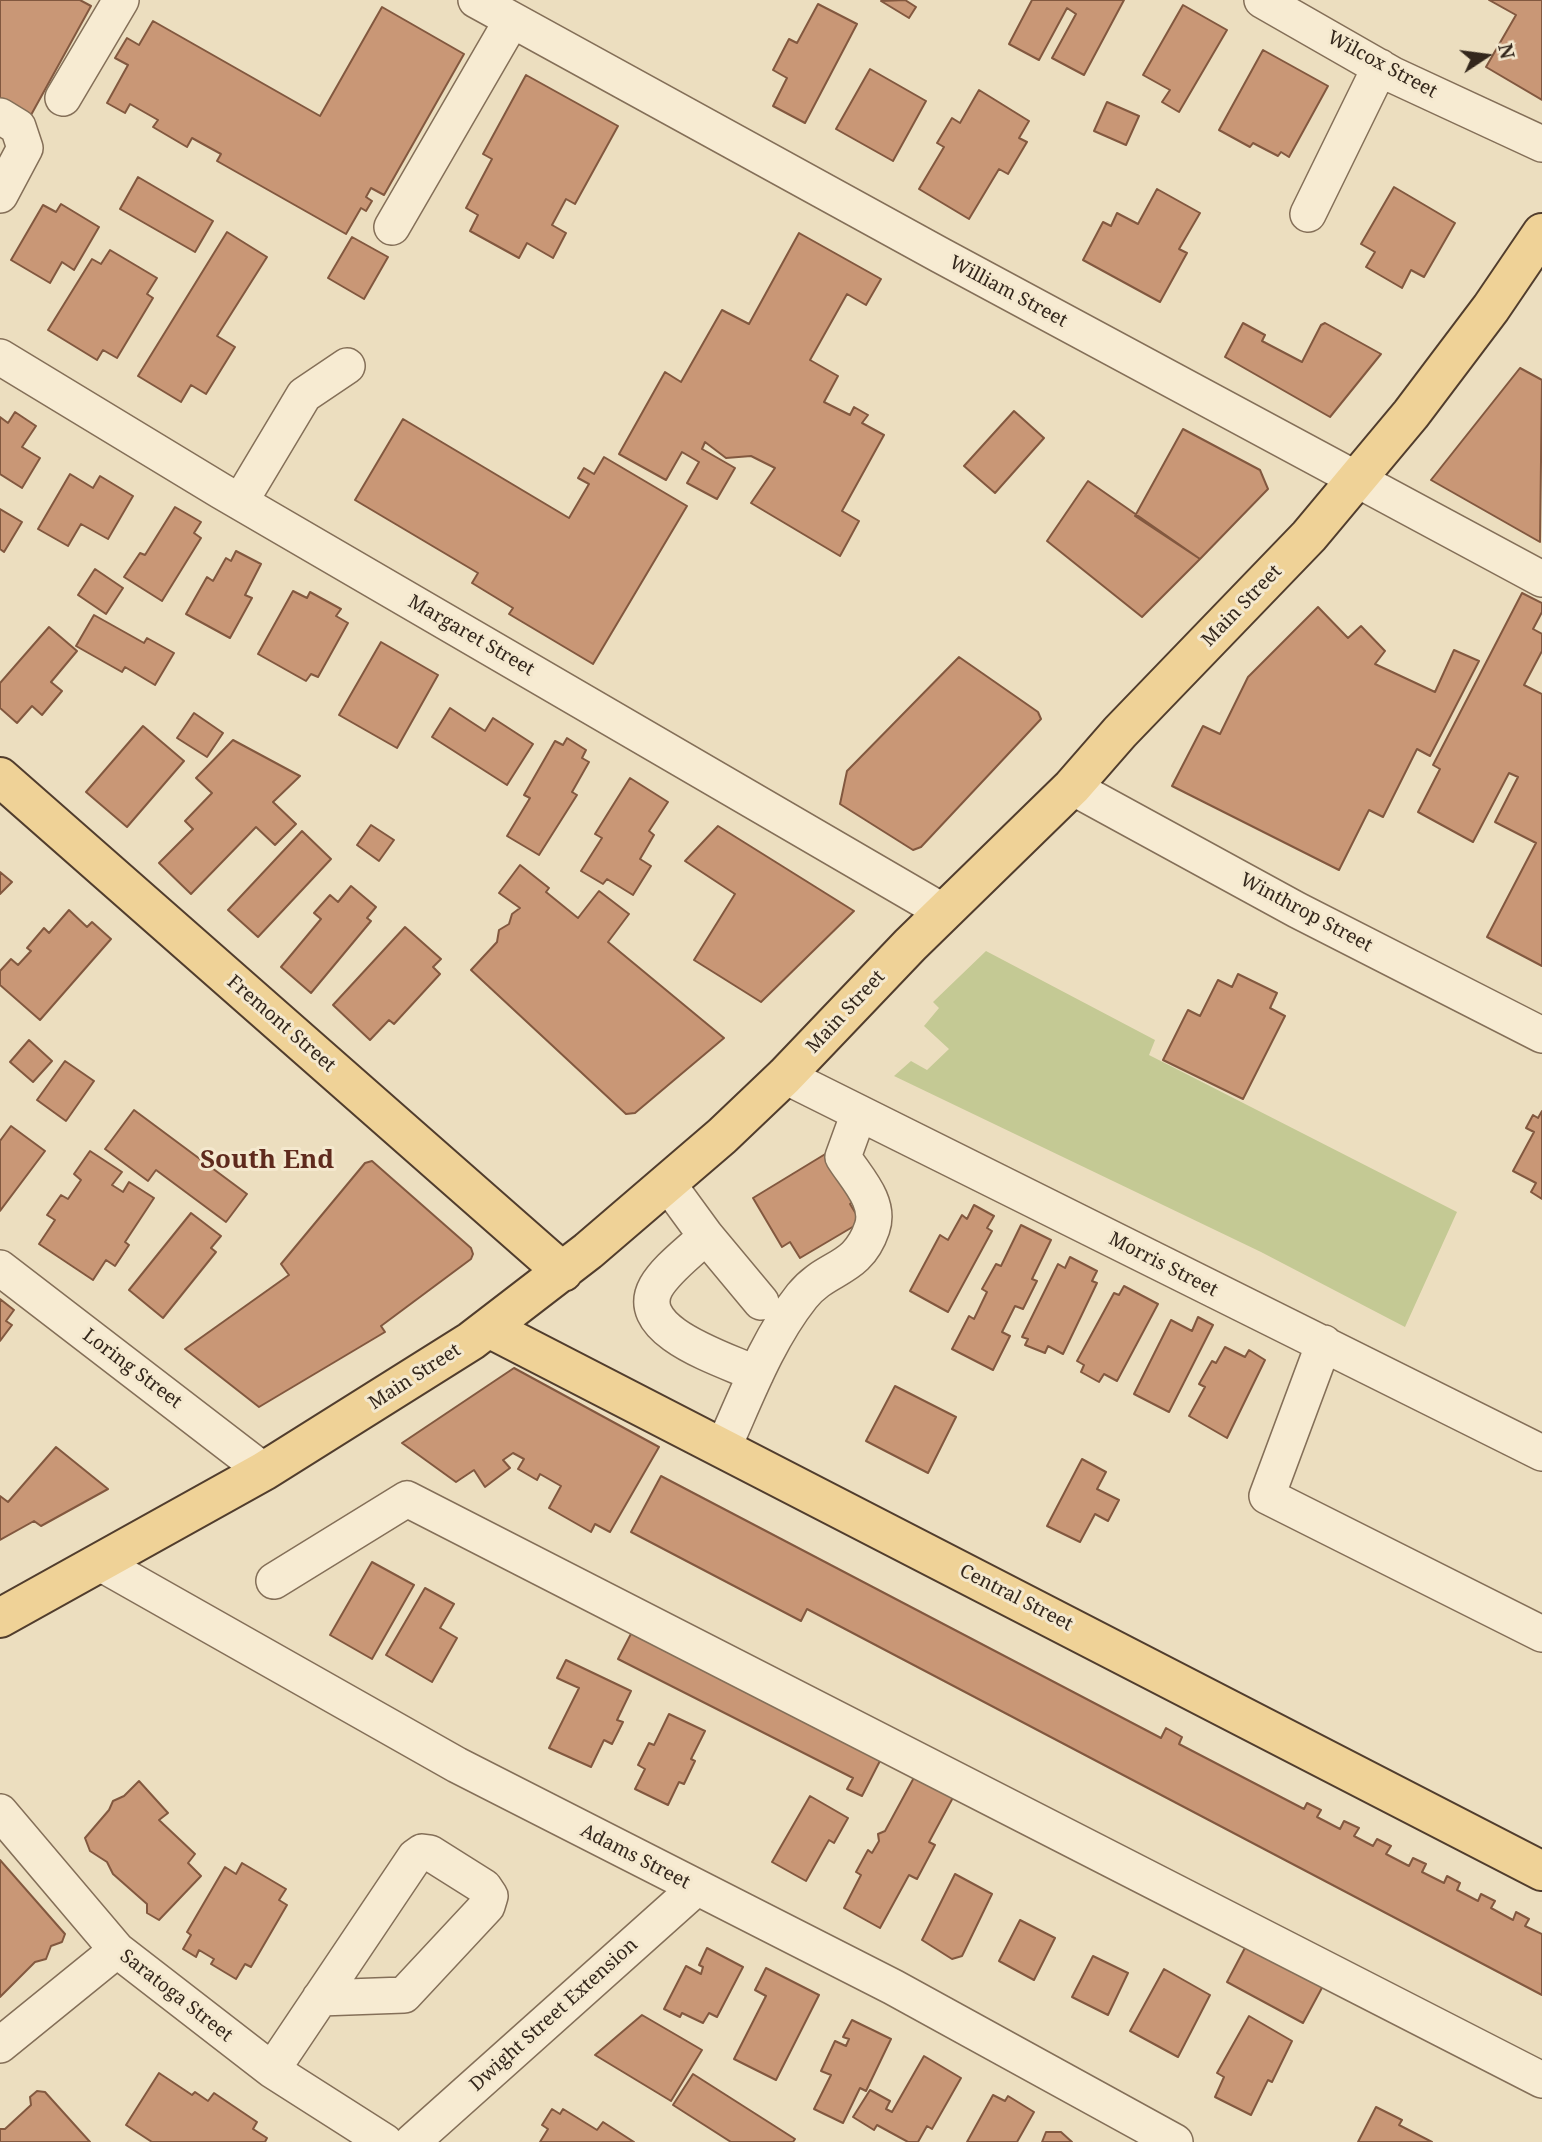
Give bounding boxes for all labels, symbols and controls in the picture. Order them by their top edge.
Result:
north arrow [1451,21,1521,91]
street label: Wilcox Street [1323,27,1441,103]
text: N [1492,41,1521,61]
street label: William Street [945,251,1071,333]
street label: Main Street [1197,560,1287,652]
street label: Margaret Street [404,591,538,681]
street label: Winthrop Street [1236,869,1376,957]
street label: Main Street [802,966,890,1058]
street label: Fremont Street [222,971,340,1077]
district label: South End [200,1145,334,1177]
street label: Morris Street [1105,1228,1221,1302]
street label: Loring Street [78,1324,186,1414]
street label: Main Street [365,1339,465,1415]
street label: Central Street [956,1560,1076,1636]
street label: Adams Street [576,1820,694,1894]
street label: Dwight Street Extension [465,1934,643,2096]
street label: Saratoga Street [115,1945,237,2047]

